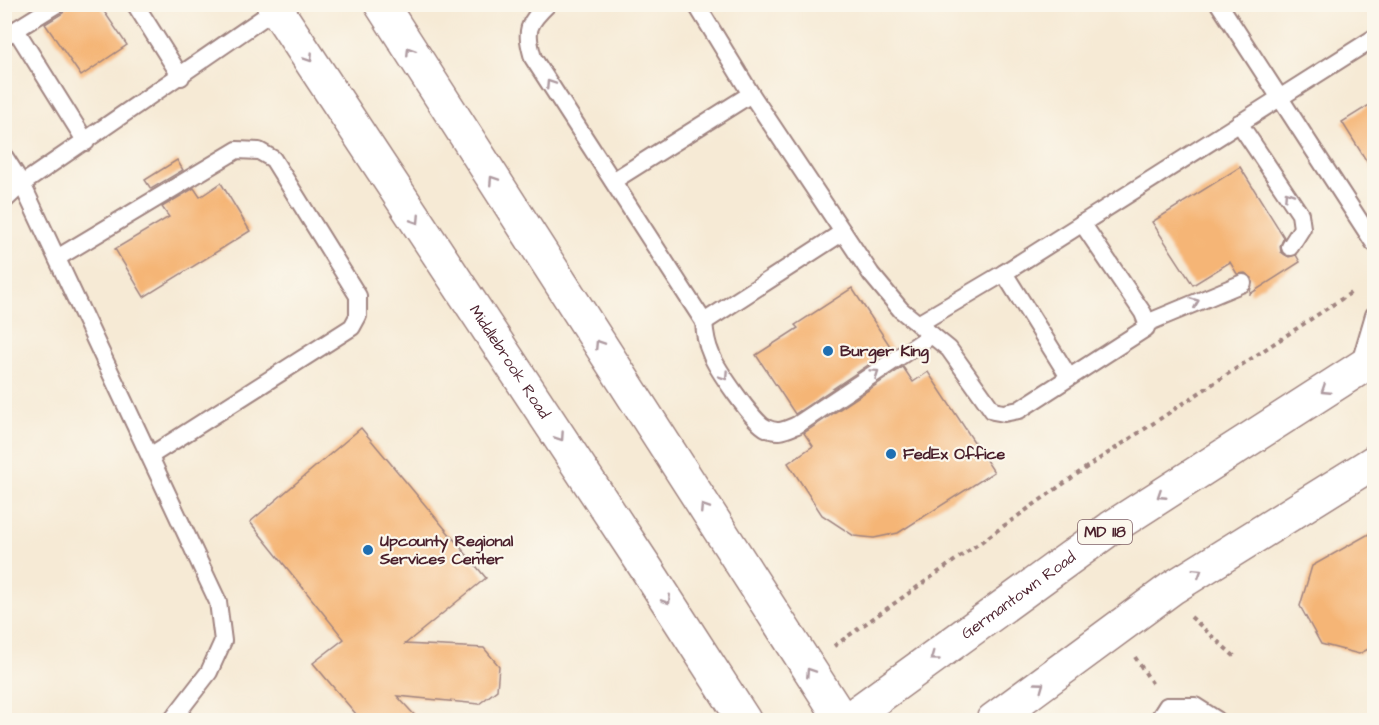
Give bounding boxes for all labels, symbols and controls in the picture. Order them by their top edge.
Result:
one-way arrow [406,47,418,57]
one-way arrow [301,51,312,62]
one-way arrow [545,80,557,90]
one-way arrow [489,176,500,187]
one-way arrow [1284,191,1295,202]
one-way arrow [409,213,420,224]
one-way arrow [1188,297,1199,309]
street label: Middlebrook Road [464,301,555,423]
one-way arrow [594,340,606,350]
place label: Burger King [840,340,930,364]
marker: Burger King [821,344,835,358]
one-way arrow [869,369,880,380]
one-way arrow [717,370,729,380]
one-way arrow [1321,382,1331,394]
one-way arrow [552,431,564,441]
place label: FedEx Office [903,443,1006,465]
marker: FedEx Office [884,447,898,461]
one-way arrow [1157,488,1167,500]
one-way arrow [700,504,711,515]
road number: MD 118 [1078,520,1132,544]
place label: Upcounty Regional Services Center [379,530,514,570]
marker: Upcounty Regional Services Center [361,543,375,557]
street label: Germantown Road [957,546,1080,644]
one-way arrow [1192,567,1202,579]
one-way arrow [659,594,671,604]
one-way arrow [929,650,940,661]
one-way arrow [806,667,817,678]
one-way arrow [1033,682,1044,693]

